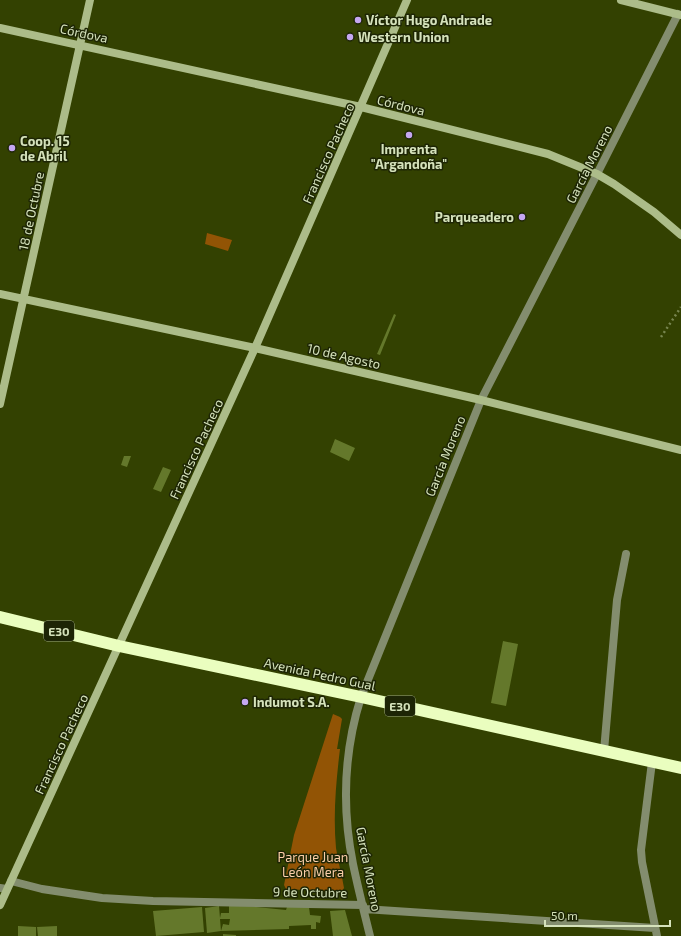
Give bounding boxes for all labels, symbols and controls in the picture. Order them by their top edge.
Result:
place label: Víctor Hugo Andrade [366,12,492,28]
marker: Víctor Hugo Andrade [353,15,363,25]
street label: Córdova [59,20,109,46]
place label: Western Union [358,29,450,45]
marker: Western Union [345,32,355,42]
street label: Córdova [375,91,427,119]
street label: Francisco Pacheco [299,100,357,206]
street label: García Moreno [562,122,616,206]
marker: Imprenta "Argandoña" [404,130,414,140]
place label: Coop. 15 de Abril [20,133,70,164]
place label: Imprenta "Argandoña" [371,141,447,172]
marker: Coop. 15 de Abril [7,143,17,153]
street label: 18 de Octubre [15,170,47,252]
place label: Parqueadero [435,209,514,225]
marker: Parqueadero [517,212,527,222]
street label: 10 de Agosto [306,340,382,372]
street label: Francisco Pacheco [166,396,226,502]
street label: García Moreno [422,413,468,499]
road number: E30 [44,621,74,641]
street label: Avenida Pedro Gual [263,654,377,694]
street label: Francisco Pacheco [31,691,91,797]
place label: Indumot S.A. [253,694,330,710]
road number: E30 [385,696,415,716]
marker: Indumot S.A. [240,697,250,707]
street label: García Moreno [353,825,385,913]
park label: Parque Juan León Mera [278,849,348,880]
street label: 9 de Octubre [273,883,347,901]
scale bar [545,902,670,928]
text: 50 m [551,908,578,922]

